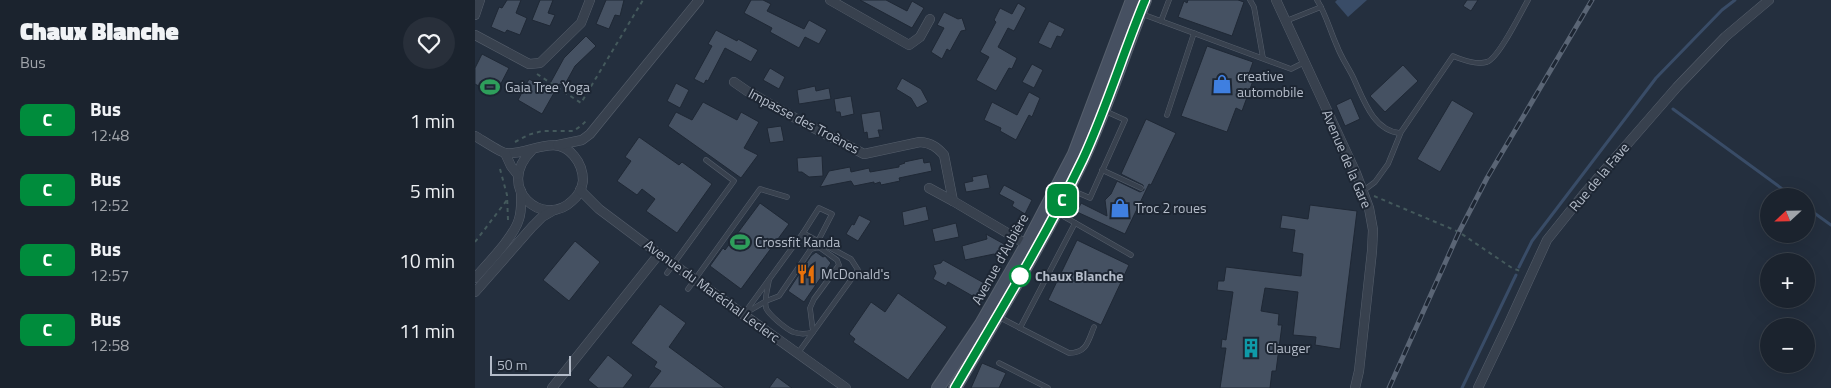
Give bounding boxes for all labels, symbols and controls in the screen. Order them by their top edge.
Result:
text: Chaux Blanche [20,13,179,49]
button: heart [403,17,455,69]
text: Bus [20,50,46,74]
place label: creative automobile [1237,65,1304,102]
shop icon: creative automobile [1211,73,1233,95]
sports icon: Gaia Tree Yoga [479,76,501,98]
place label: Gaia Tree Yoga [505,76,590,97]
street label: Impasse des Troènes [745,82,864,159]
text: Bus [90,94,121,123]
text: C [43,106,52,133]
text: 1 min [410,106,455,135]
street label: Avenue de la Gare [1317,106,1378,211]
text: 12:48 [90,123,129,147]
street label: Rue de la Fave [1563,138,1634,216]
text: Bus [90,164,121,193]
text: C [43,176,52,203]
text: 5 min [410,176,455,205]
line badge: C [1046,184,1078,216]
text: C [1057,186,1067,213]
north arrow [1760,188,1815,242]
map controls [1760,188,1815,373]
text: 12:52 [90,193,129,217]
shop icon: Troc 2 roues [1109,197,1131,219]
place label: Troc 2 roues [1135,197,1206,218]
street label: Avenue d'Aubière [966,209,1033,308]
sports icon: Crossfit Kanda [729,231,751,253]
place label: Crossfit Kanda [755,231,840,252]
text: Bus [90,234,121,263]
street label: Avenue du Maréchal Leclerc [640,234,784,347]
text: C [43,246,52,273]
text: 10 min [399,246,455,275]
button: + [1760,253,1815,308]
text: 12:57 [90,263,129,287]
restaurant icon: McDonald's [795,263,817,285]
place label: McDonald's [821,263,890,284]
marker: Chaux Blanche [1009,265,1031,287]
place label: Chaux Blanche [1035,265,1123,286]
text: Bus [90,304,121,333]
text: C [43,316,52,343]
text: 11 min [399,316,455,345]
button: − [1760,318,1815,373]
text: 12:58 [90,333,129,357]
building icon: Clauger [1240,337,1262,359]
place label: Clauger [1266,337,1311,358]
scale bar [490,353,571,376]
text: 50 m [497,354,527,375]

